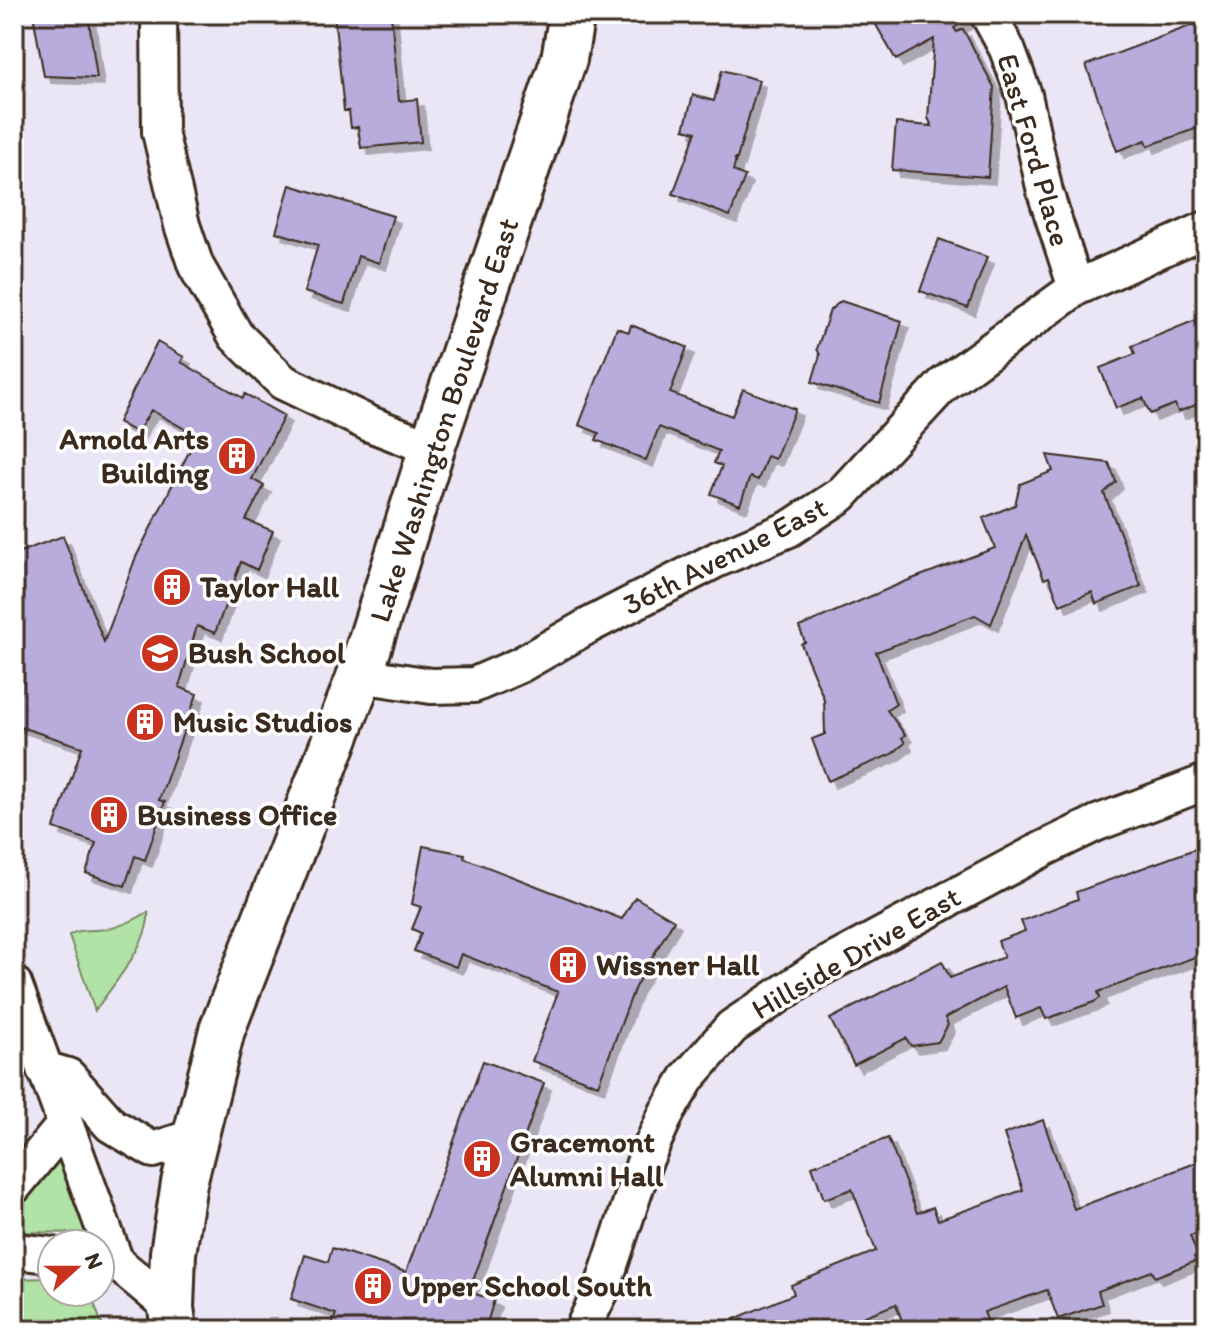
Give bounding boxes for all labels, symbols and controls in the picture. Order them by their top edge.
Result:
street label: East Ford Place [989,49,1080,251]
street label: Lake Washington Boulevard East [361,213,526,627]
place label: Arnold Arts Building [59,420,210,491]
building icon: Arnold Arts Building [216,435,258,477]
street label: 36th Avenue East [616,488,833,623]
building icon: Taylor Hall [151,566,193,608]
place label: Taylor Hall [199,568,339,605]
school or university icon: Bush School [139,632,181,674]
place label: Bush School [188,634,346,671]
building icon: Music Studios [124,701,166,743]
place label: Music Studios [173,703,352,740]
building icon: Business Office [88,794,130,836]
place label: Business Office [137,796,337,833]
street label: Hillside Drive East [745,878,967,1027]
building icon: Wissner Hall [547,944,589,986]
place label: Wissner Hall [596,946,760,983]
place label: Gracemont Alumni Hall [509,1123,664,1194]
building icon: Gracemont Alumni Hall [461,1138,503,1180]
north arrow [36,1228,116,1308]
text: N [79,1249,109,1273]
building icon: Upper School South [352,1265,394,1307]
place label: Upper School South [401,1267,652,1304]

